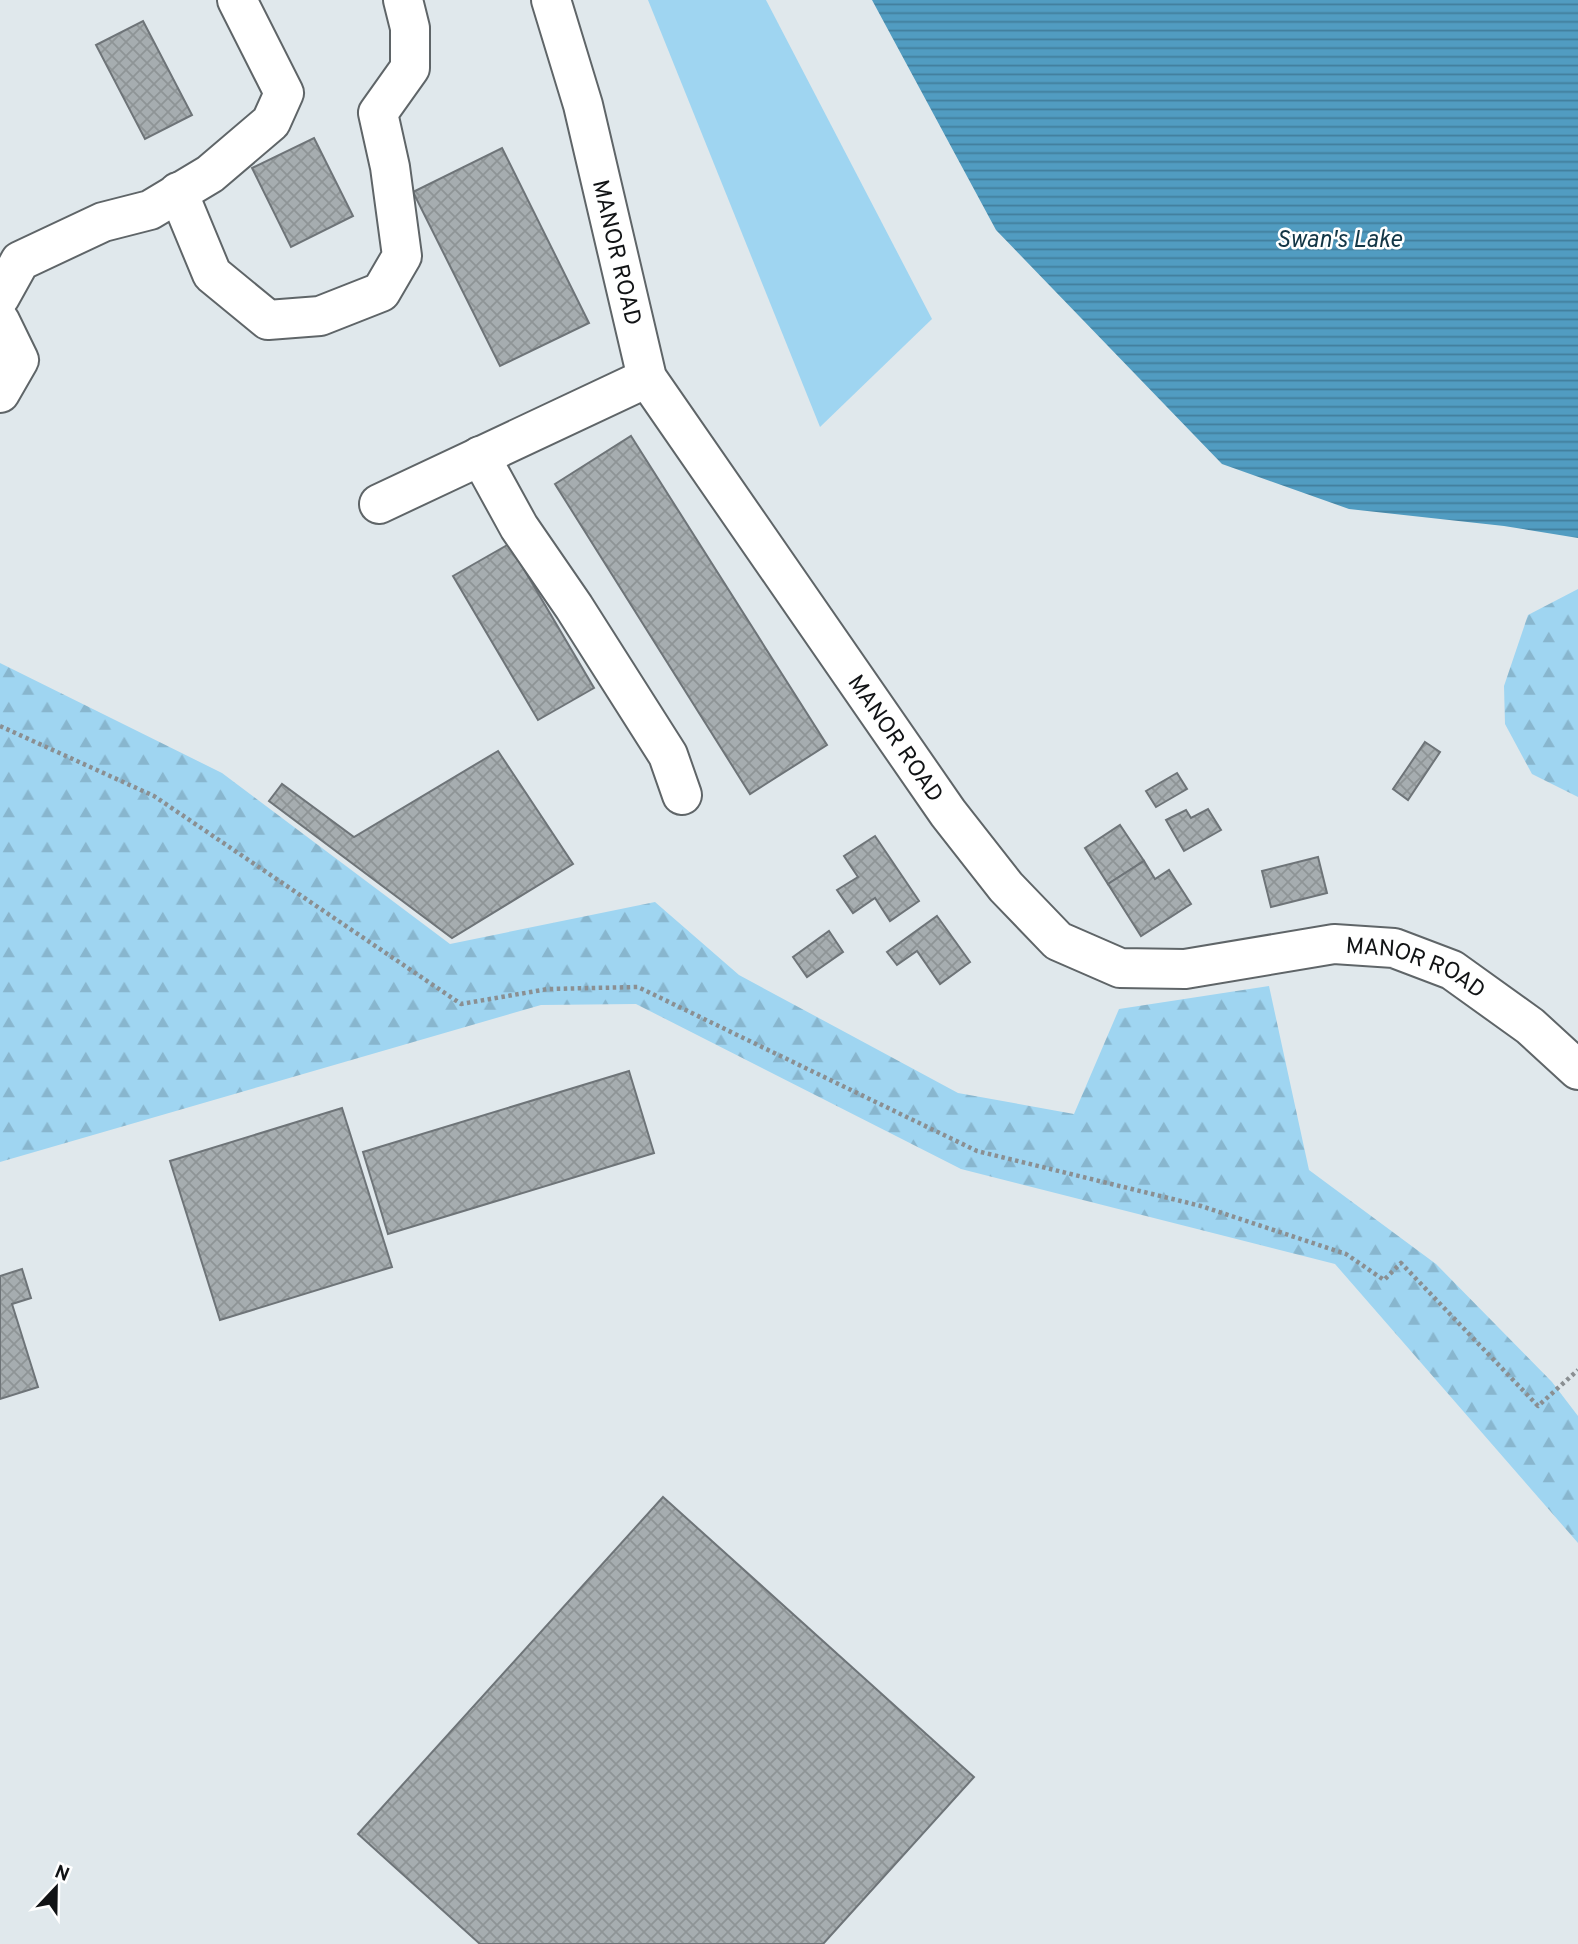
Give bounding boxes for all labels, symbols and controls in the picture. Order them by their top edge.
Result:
street label: MANOR ROAD [584,177,646,329]
water label: Swan's Lake [1276,226,1402,256]
street label: MANOR ROAD [840,670,948,809]
street label: MANOR ROAD [1345,933,1490,1006]
north arrow [21,1853,91,1923]
text: N [51,1860,72,1888]

